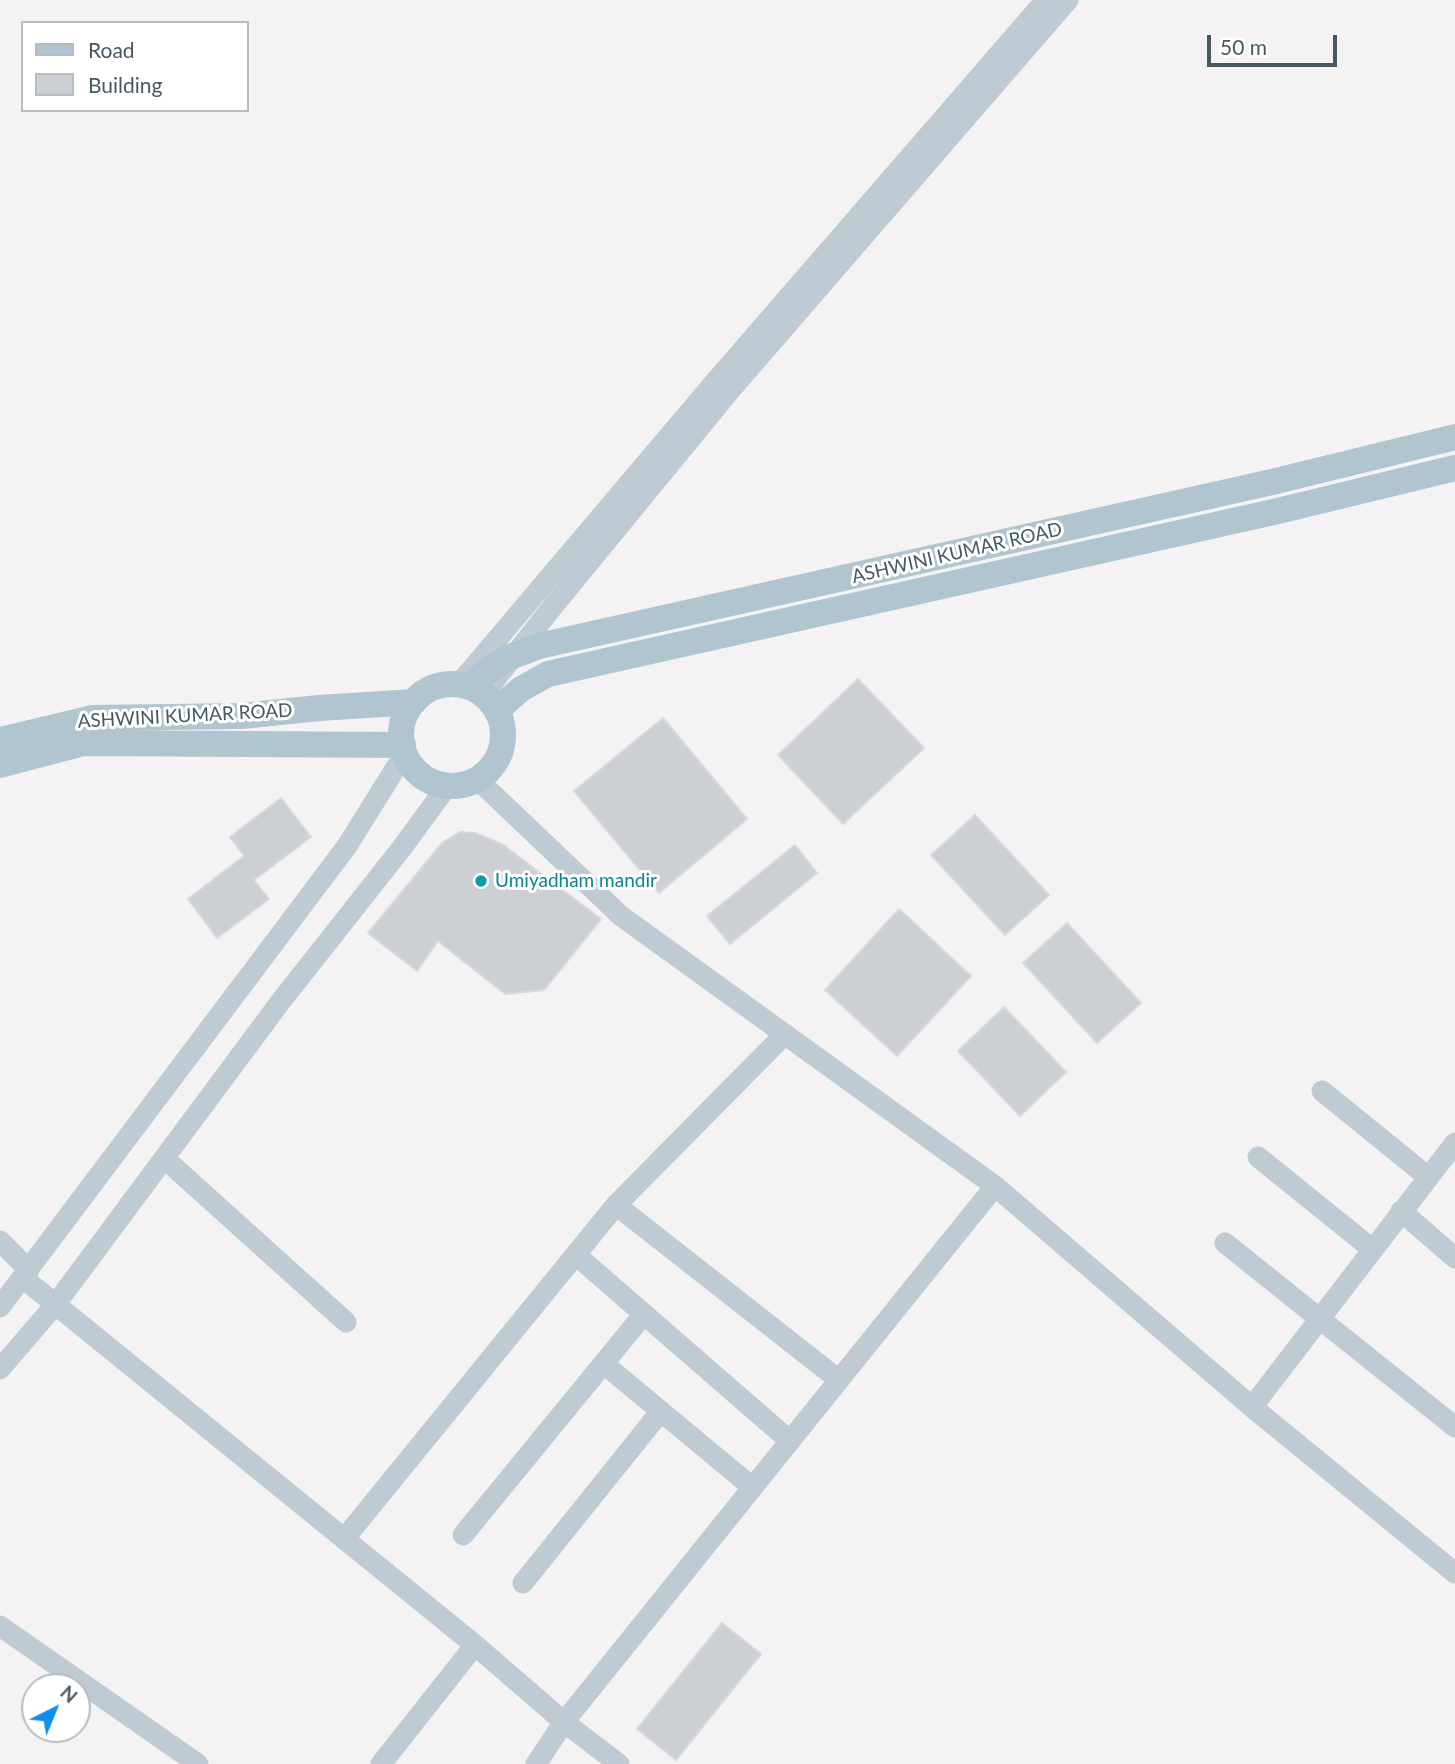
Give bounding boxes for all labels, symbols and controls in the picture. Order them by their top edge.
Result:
legend [21,21,248,112]
scale bar [1210,21,1340,65]
text: 50 m [1220,34,1267,59]
text: Road [88,37,135,62]
text: Building [88,72,163,97]
street label: ASHWINI KUMAR ROAD [850,518,1064,588]
street label: ASHWINI KUMAR ROAD [77,699,293,733]
place label: Umiyadham mandir [495,870,657,892]
marker: Umiyadham mandir [473,873,489,889]
north arrow [21,1673,91,1743]
text: N [56,1680,82,1707]

